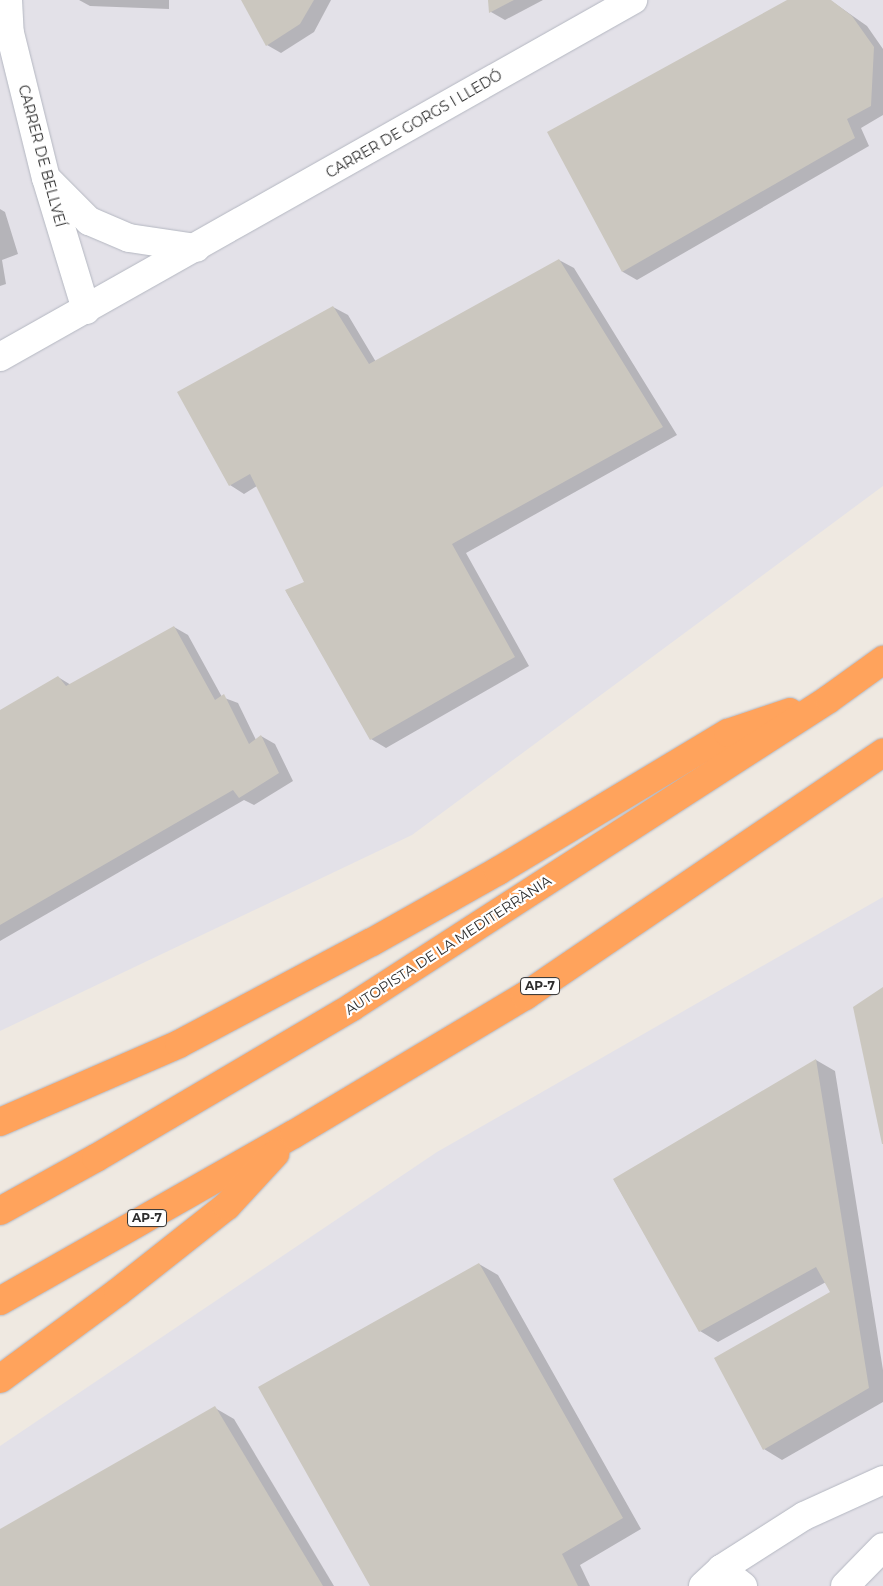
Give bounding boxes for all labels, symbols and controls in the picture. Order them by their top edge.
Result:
street label: CARRER DE GORGS I LLEDÓ [323,67,505,181]
street label: CARRER DE BELLVEÍ [15,83,69,229]
street label: AUTOPISTA DE LA MEDITERRÀNIA [342,872,554,1018]
road number: AP-7 [520,976,560,996]
road number: AP-7 [127,1208,167,1228]

